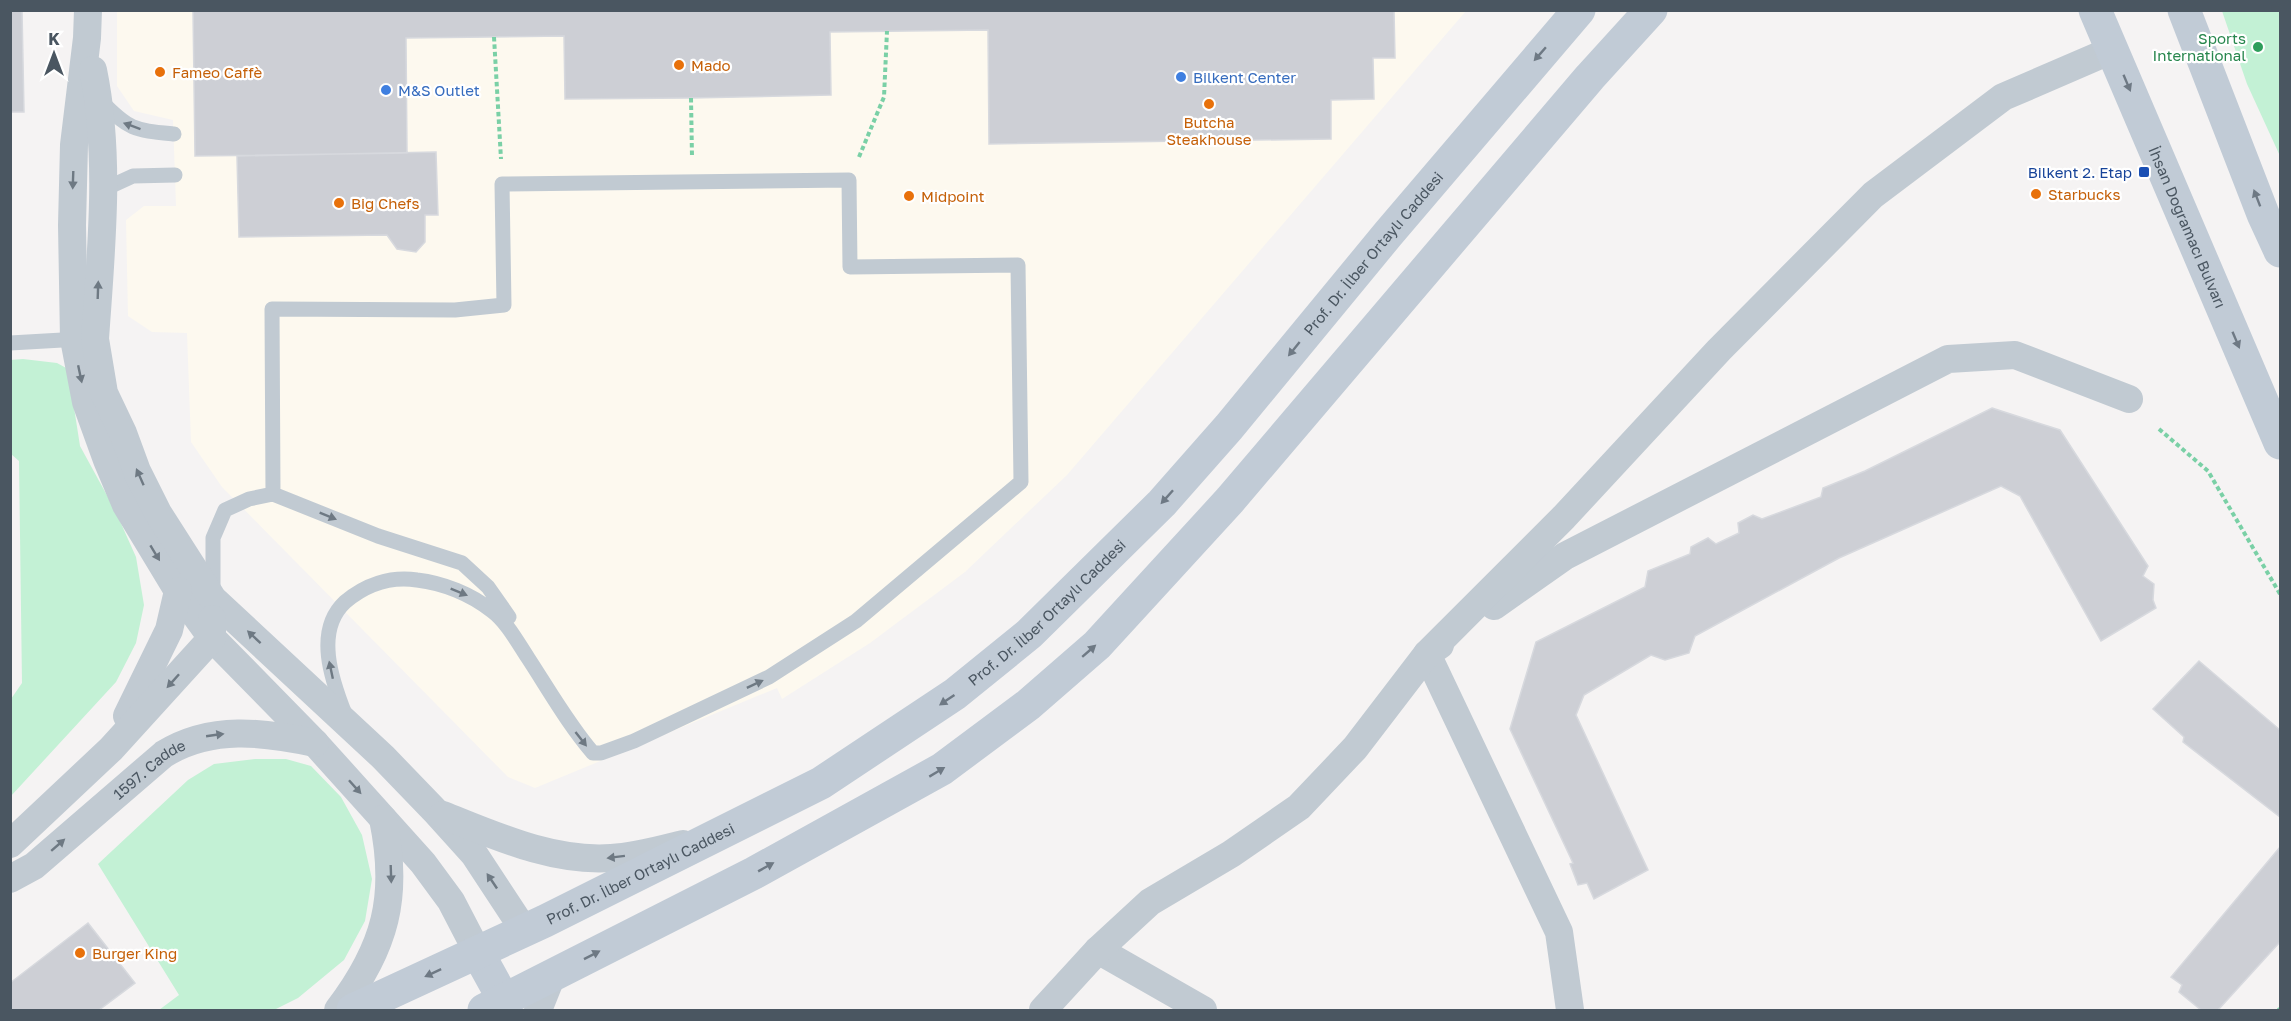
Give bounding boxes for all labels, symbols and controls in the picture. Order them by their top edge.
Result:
north arrow [24,24,84,84]
text: K [48,29,60,49]
place label: Sports International [2153,29,2246,64]
marker: Sports International [2251,40,2265,54]
one-way arrow [1534,46,1547,62]
place label: Mado [691,56,731,74]
marker: Mado [672,58,686,72]
place label: Fameo Caffè [172,63,262,81]
marker: Fameo Caffè [153,65,167,79]
place label: Bilkent Center [1193,68,1296,86]
marker: Bilkent Center [1174,70,1188,84]
one-way arrow [2122,75,2132,93]
place label: M&S Outlet [398,81,480,99]
marker: M&S Outlet [379,83,393,97]
marker: Butcha Steakhouse [1202,97,1216,111]
place label: Butcha Steakhouse [1167,113,1252,148]
one-way arrow [122,121,140,131]
street label: İhsan Doğramacı Bulvarı [2145,143,2230,311]
place label: Bilkent 2. Etap [2028,163,2132,181]
marker: Bilkent 2. Etap [2137,165,2151,179]
street label: Prof. Dr. İlber Ortaylı Caddesi [1299,168,1446,339]
one-way arrow [68,170,78,189]
place label: Starbucks [2048,185,2121,203]
place label: Midpoint [921,187,984,205]
marker: Starbucks [2029,187,2043,201]
one-way arrow [2252,188,2262,206]
marker: Midpoint [902,189,916,203]
place label: Big Chefs [351,194,419,212]
marker: Big Chefs [332,196,346,210]
one-way arrow [93,281,103,300]
one-way arrow [2231,331,2241,349]
one-way arrow [1287,341,1300,357]
one-way arrow [76,365,85,384]
one-way arrow [135,467,145,485]
one-way arrow [1161,489,1174,504]
one-way arrow [319,511,337,521]
street label: Prof. Dr. İlber Ortaylı Caddesi [964,535,1129,689]
one-way arrow [150,545,161,561]
one-way arrow [450,587,468,597]
one-way arrow [247,631,262,644]
one-way arrow [1082,644,1097,658]
one-way arrow [326,660,335,679]
one-way arrow [167,673,180,688]
one-way arrow [746,679,764,689]
one-way arrow [939,694,955,706]
one-way arrow [205,730,224,740]
one-way arrow [575,731,588,747]
street label: 1597. Cadde [109,735,188,803]
one-way arrow [929,767,946,777]
one-way arrow [348,779,361,794]
street label: Prof. Dr. İlber Ortaylı Caddesi [543,819,737,928]
one-way arrow [50,839,65,852]
one-way arrow [606,852,625,862]
one-way arrow [758,861,774,872]
one-way arrow [386,865,395,884]
one-way arrow [486,874,498,890]
place label: Burger King [92,944,177,962]
marker: Burger King [73,946,87,960]
one-way arrow [584,950,601,960]
one-way arrow [425,969,442,978]

